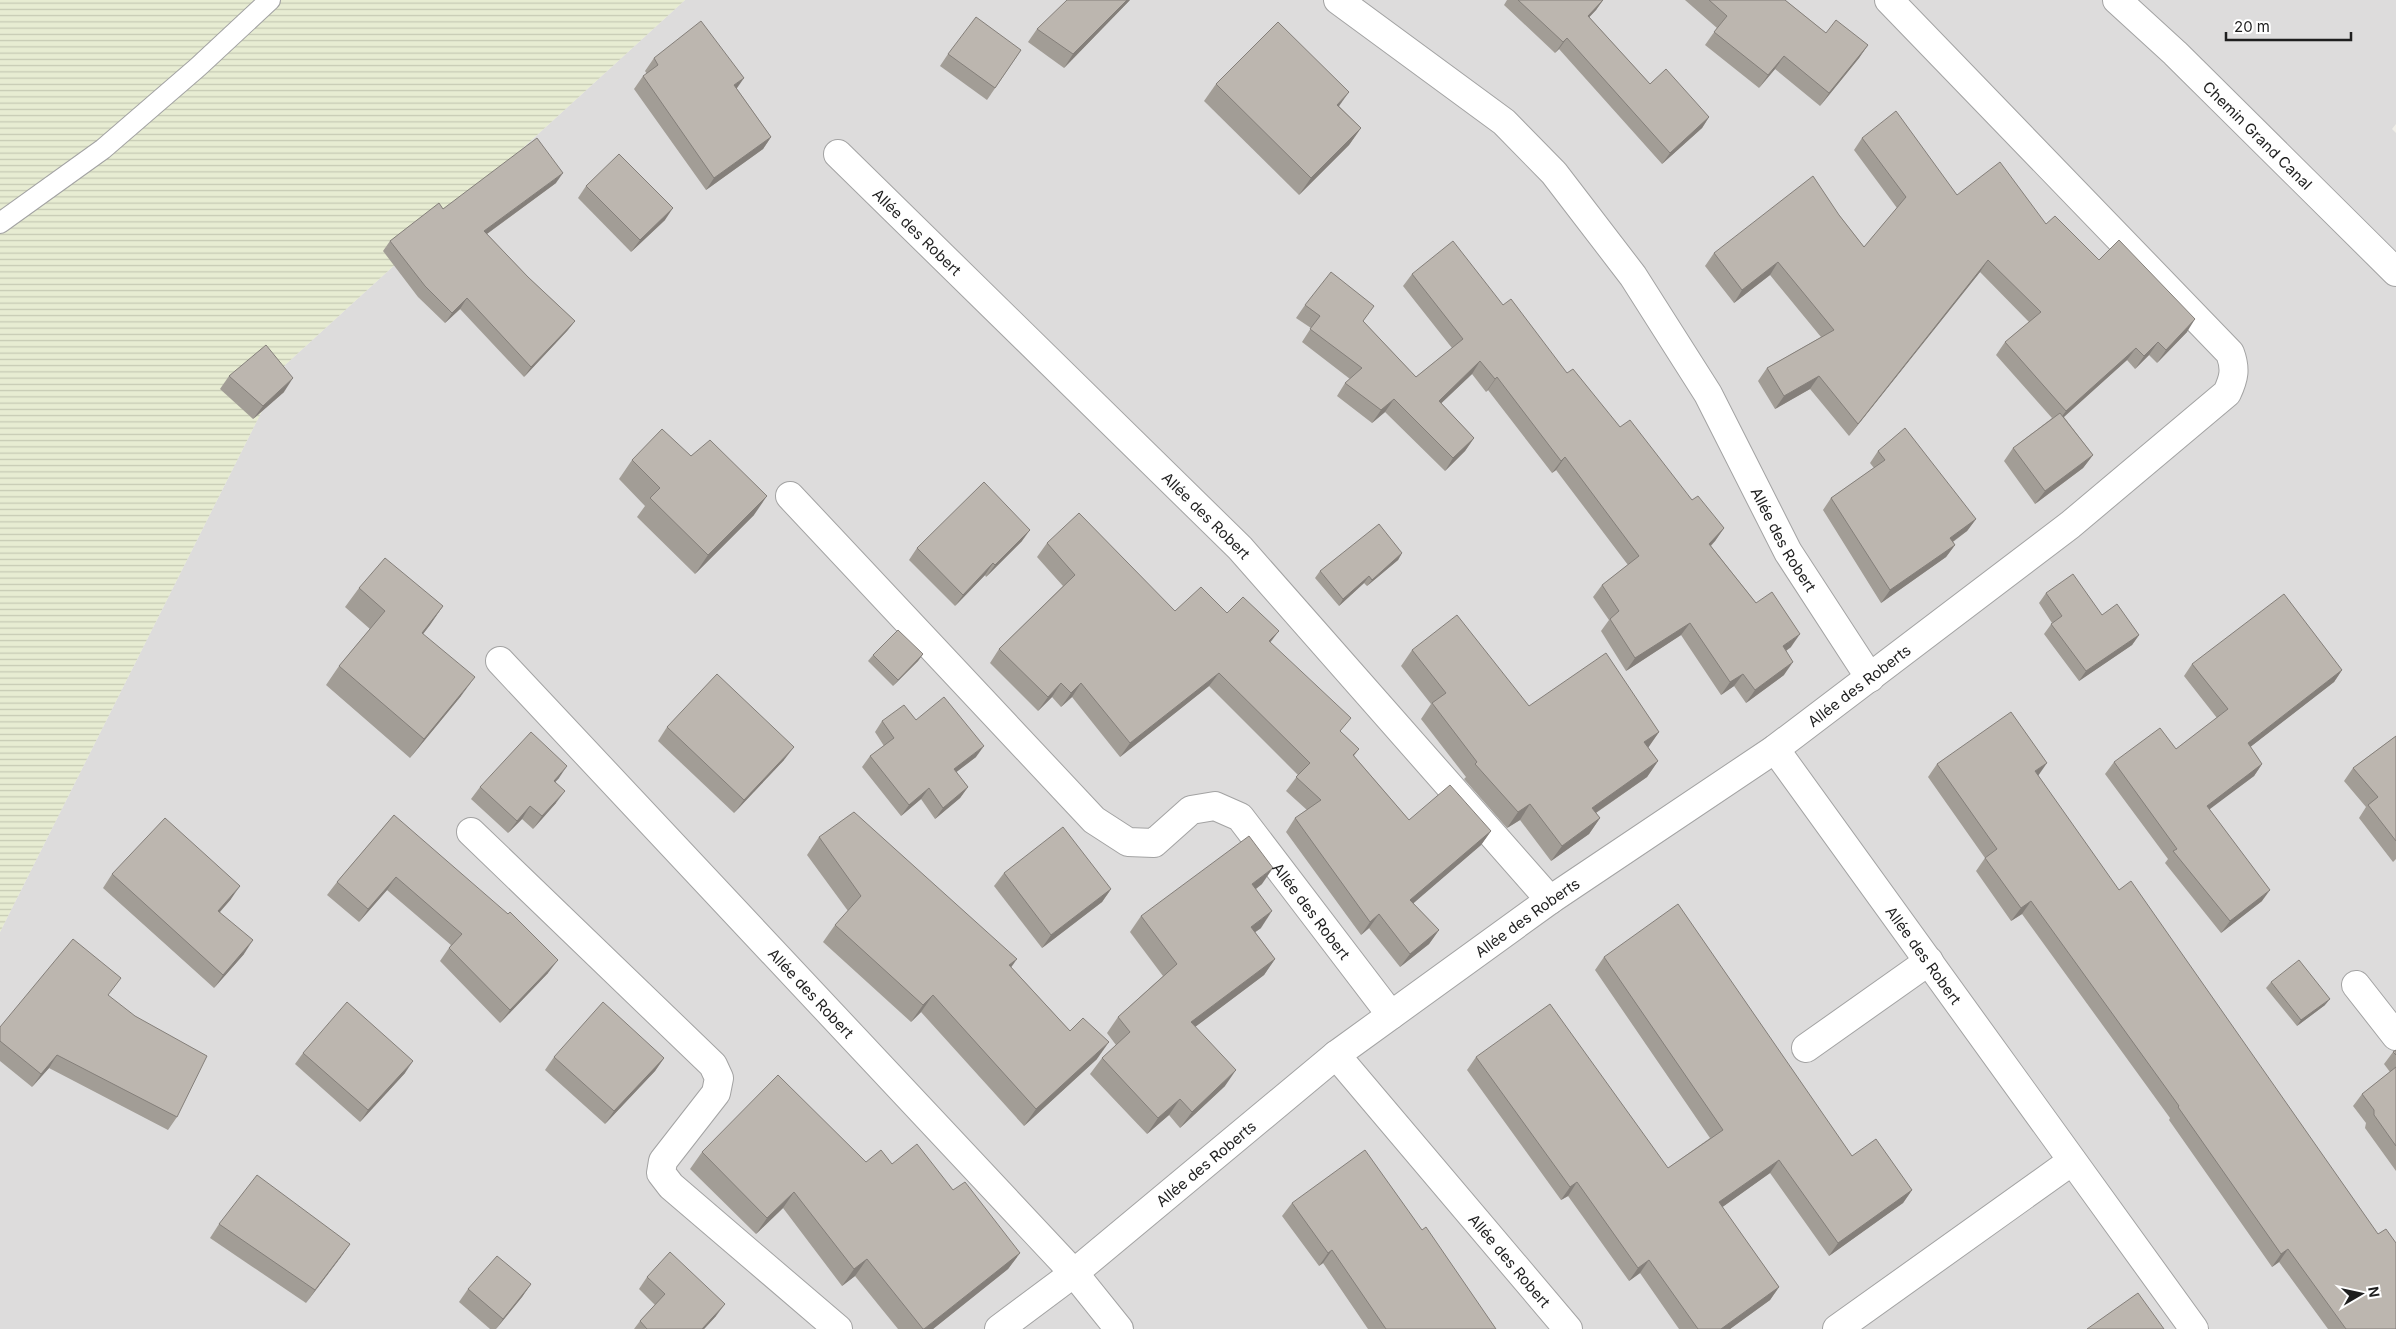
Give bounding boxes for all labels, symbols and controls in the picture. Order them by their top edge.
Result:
scale bar [2226,10,2351,42]
text: 20 m [2234,17,2270,36]
street label: Chemin Grand Canal [2199,77,2316,193]
street label: Allée des Robert [869,184,966,279]
street label: Allée des Robert [1158,468,1255,563]
street label: Allée des Robert [1747,484,1821,595]
street label: Allée des Roberts [1804,640,1914,730]
street label: Allée des Robert [1269,859,1355,963]
street label: Allée des Roberts [1471,873,1583,961]
street label: Allée des Robert [1882,902,1966,1008]
street label: Allée des Robert [764,944,858,1042]
street label: Allée des Roberts [1152,1116,1260,1210]
street label: Allée des Robert [1465,1210,1555,1311]
north arrow [2336,1269,2386,1319]
text: N [2365,1285,2384,1298]

